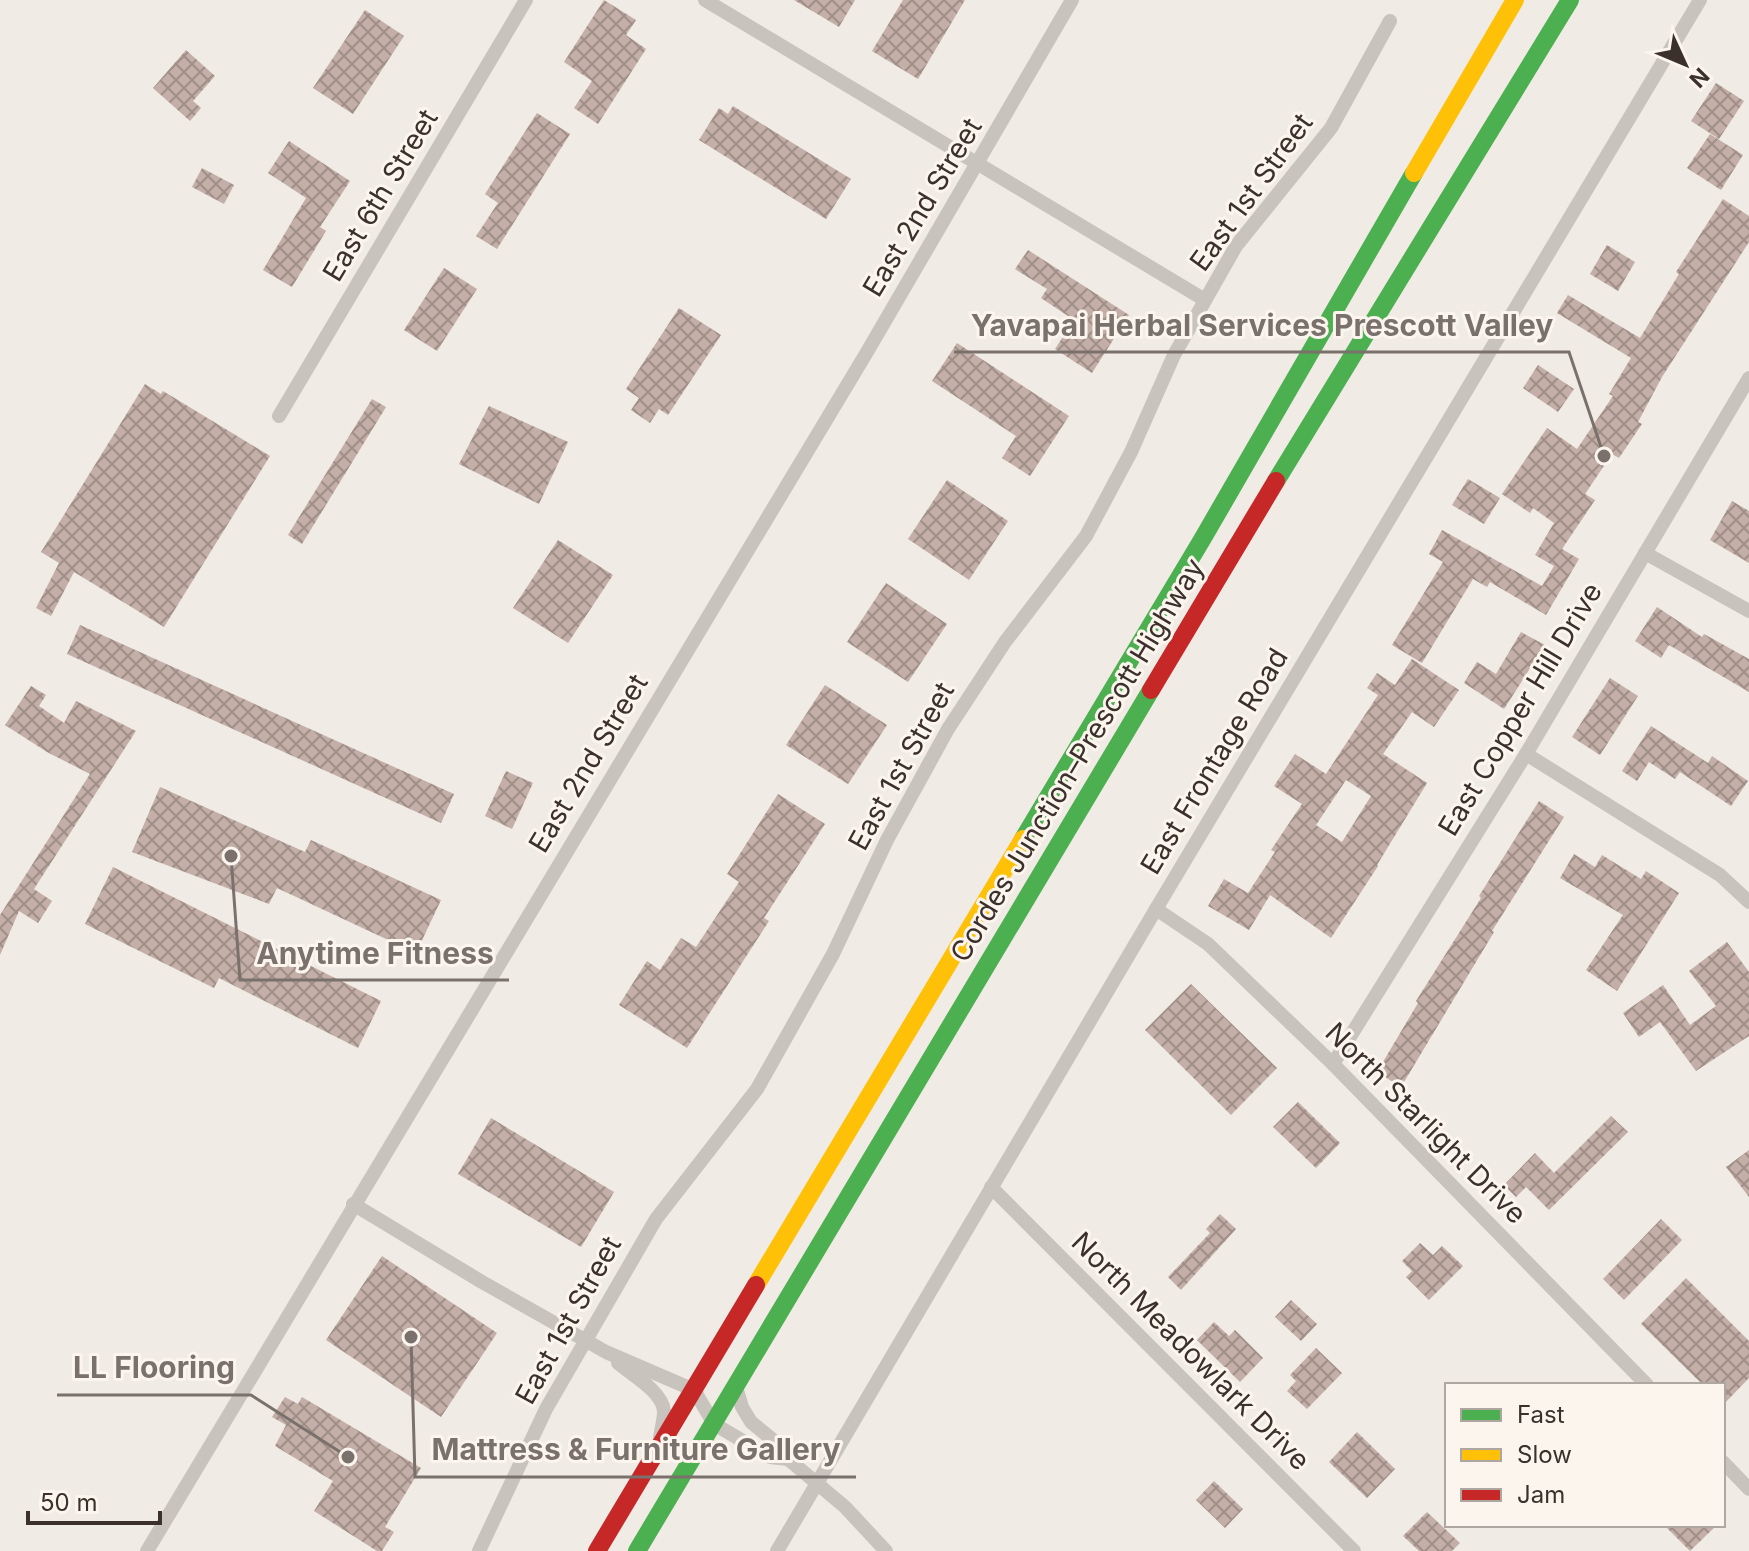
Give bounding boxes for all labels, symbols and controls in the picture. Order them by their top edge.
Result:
north arrow [1645,24,1725,104]
text: N [1684,63,1715,93]
street label: East 6th Street [315,103,445,287]
street label: East 1st Street [1182,107,1320,277]
street label: East 2nd Street [855,112,989,302]
callout: Yavapai Herbal Services Prescott Valley [954,298,1569,352]
text: Yavapai Herbal Services Prescott Valley [971,307,1553,343]
street label: Cordes Junction–Prescott Highway [943,552,1211,968]
street label: East Copper Hill Drive [1431,576,1609,842]
street label: East Frontage Road [1133,642,1295,880]
street label: East 2nd Street [521,668,655,858]
street label: East 1st Street [841,676,961,856]
callout: Anytime Fitness [240,926,509,980]
text: Anytime Fitness [256,935,494,971]
street label: North Starlight Drive [1318,1015,1534,1231]
street label: North Meadowlark Drive [1065,1225,1317,1477]
street label: East 1st Street [508,1230,628,1410]
callout: LL Flooring [57,1341,251,1395]
text: LL Flooring [73,1349,235,1385]
legend [1445,1383,1725,1527]
text: Fast [1517,1400,1565,1429]
callout: Mattress & Furniture Gallery [415,1423,856,1477]
text: Mattress & Furniture Gallery [431,1431,841,1467]
text: Slow [1517,1440,1572,1469]
scale bar [28,1475,160,1525]
text: Jam [1517,1480,1565,1509]
text: 50 m [40,1488,98,1517]

